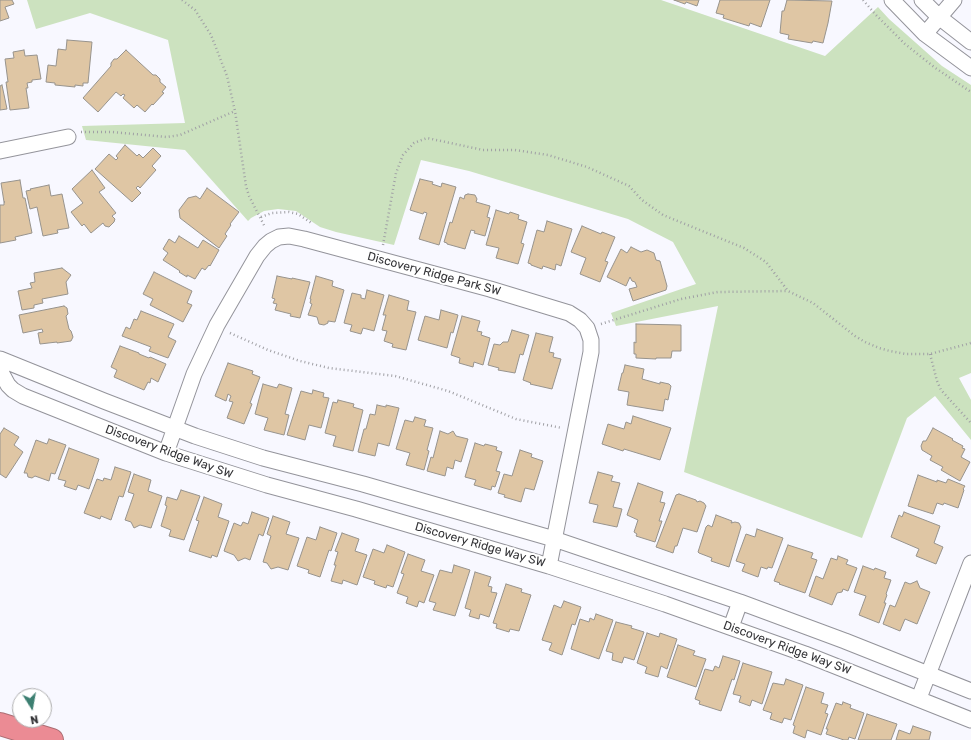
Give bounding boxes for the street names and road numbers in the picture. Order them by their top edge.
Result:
street label: Discovery Ridge Park SW [366,249,502,299]
street label: Discovery Ridge Way SW [103,422,235,482]
street label: Discovery Ridge Way SW [413,519,547,571]
street label: Discovery Ridge Way SW [721,618,853,678]

